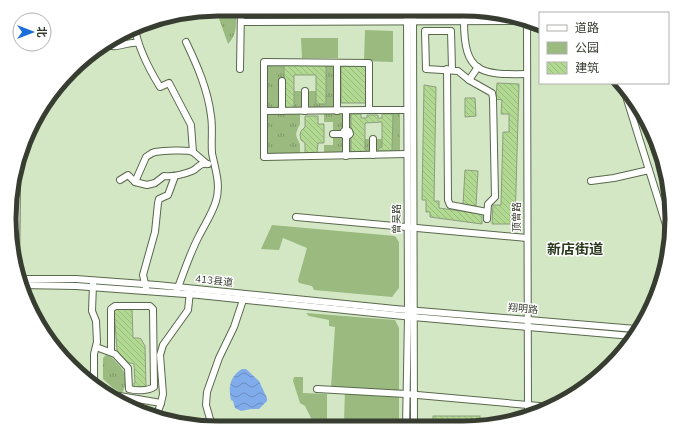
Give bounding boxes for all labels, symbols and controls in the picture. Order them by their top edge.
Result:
north arrow [12,12,52,52]
legend [539,12,669,84]
text: 道路 [575,20,599,36]
text: 北 [34,27,49,38]
text: 公园 [575,40,599,56]
text: 建筑 [575,60,599,76]
street label: 顶曾路 [510,202,524,232]
street label: 曾吴路 [390,204,404,234]
district label: 新店街道 [547,240,603,259]
street label: 413县道 [194,272,234,290]
street label: 翔明路 [507,301,539,317]

